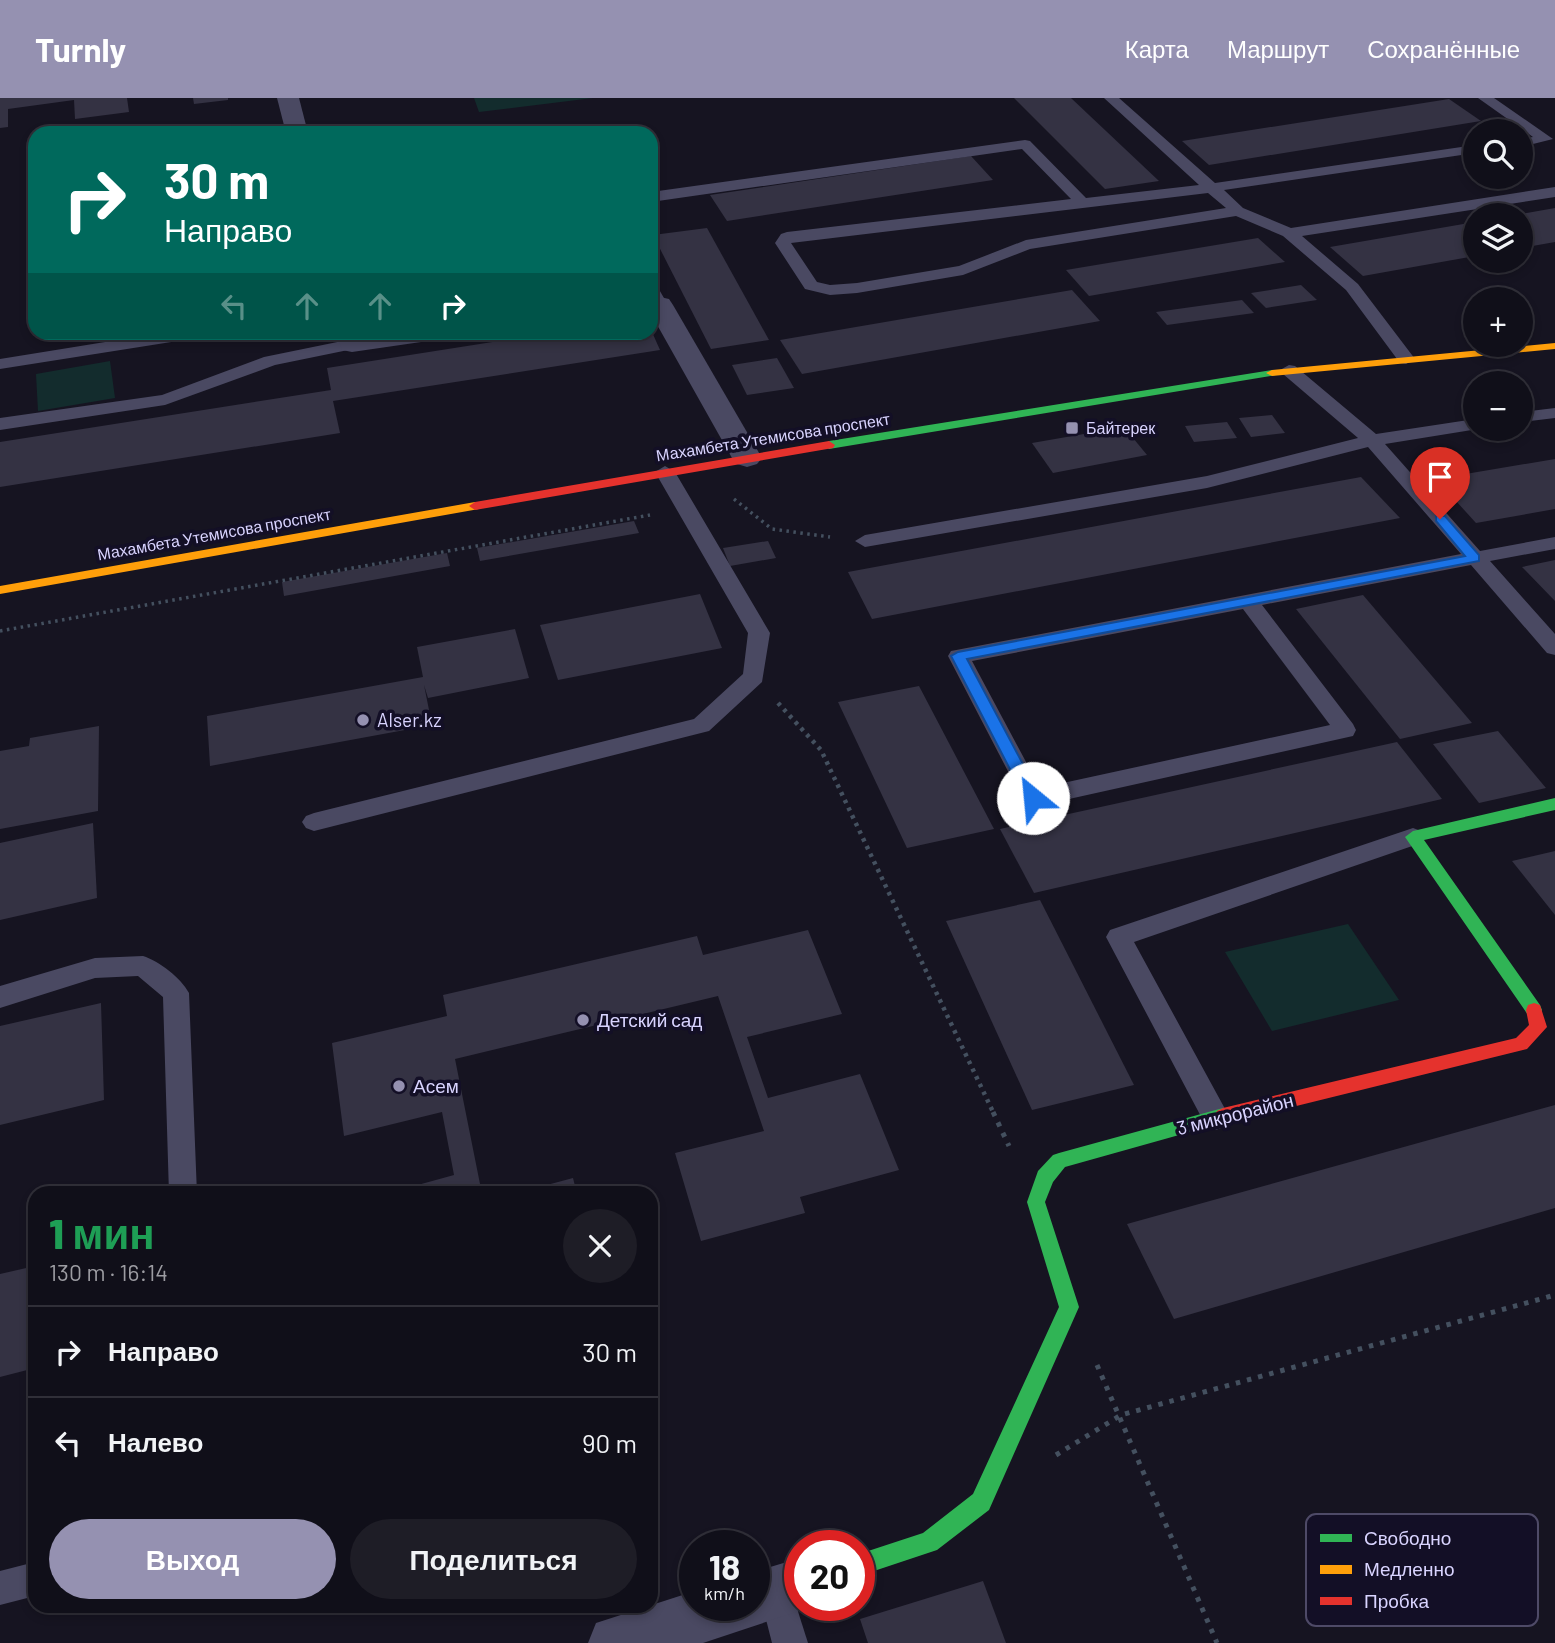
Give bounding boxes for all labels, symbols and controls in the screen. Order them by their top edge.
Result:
text: Turnly [35,29,126,69]
text: Карта [1125,34,1189,63]
text: Маршрут [1227,34,1329,63]
text: Сохранённые [1367,34,1520,63]
map controls [1463,119,1533,441]
button: search [1463,119,1533,189]
text: 30 m [164,150,269,209]
icon: right [49,154,140,245]
button: layers [1463,203,1533,273]
text: Направо [164,210,292,248]
icon: left [215,287,253,325]
icon: ahead [288,287,326,325]
icon: ahead [361,287,399,325]
icon: right [434,287,472,325]
button: + [1463,287,1533,357]
button: − [1463,371,1533,441]
street label: Махамбета Утемисова проспект [655,409,892,464]
place label: Байтерек [1086,418,1156,437]
marker: Байтерек [1064,420,1080,436]
pin [1410,447,1470,519]
icon: arrive [1421,458,1459,496]
street label: Махамбета Утемисова проспект [96,503,333,563]
place label: Alser.kz [377,708,442,731]
marker: Alser.kz [355,712,371,728]
position arrow [996,761,1070,835]
place label: Детский сад [597,1008,702,1031]
marker: Детский сад [575,1012,591,1028]
place label: Асем [413,1074,459,1097]
marker: Асем [391,1078,407,1094]
street label: 3 микрорайон [1174,1088,1296,1139]
text: 1 мин [49,1207,155,1257]
button: close [563,1209,637,1283]
text: 130 m · 16:14 [49,1258,168,1286]
icon: right [49,1333,87,1371]
text: Направо [108,1335,219,1366]
text: 30 m [582,1336,637,1367]
icon: left [49,1424,87,1462]
text: Налево [108,1426,203,1457]
text: 90 m [582,1427,637,1458]
legend [1306,1514,1538,1626]
button: Выход [49,1519,336,1599]
button: Поделиться [350,1519,637,1599]
text: Свободно [1364,1526,1451,1549]
speed limit sign: 20 [784,1530,875,1621]
text: 18 [709,1545,740,1587]
text: Медленно [1364,1557,1454,1580]
text: km/h [704,1582,745,1604]
text: Пробка [1364,1589,1429,1612]

